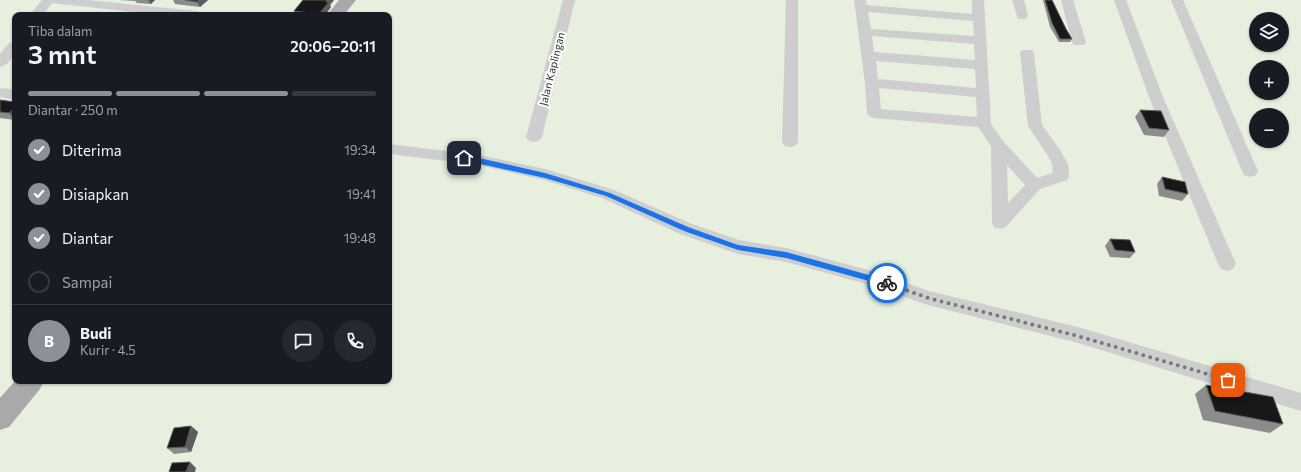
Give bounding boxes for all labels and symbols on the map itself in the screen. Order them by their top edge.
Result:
street label: Jalan Kaplingan [536,31,568,107]
pin [447,141,481,175]
courier [867,263,907,303]
pin [1211,363,1245,397]

